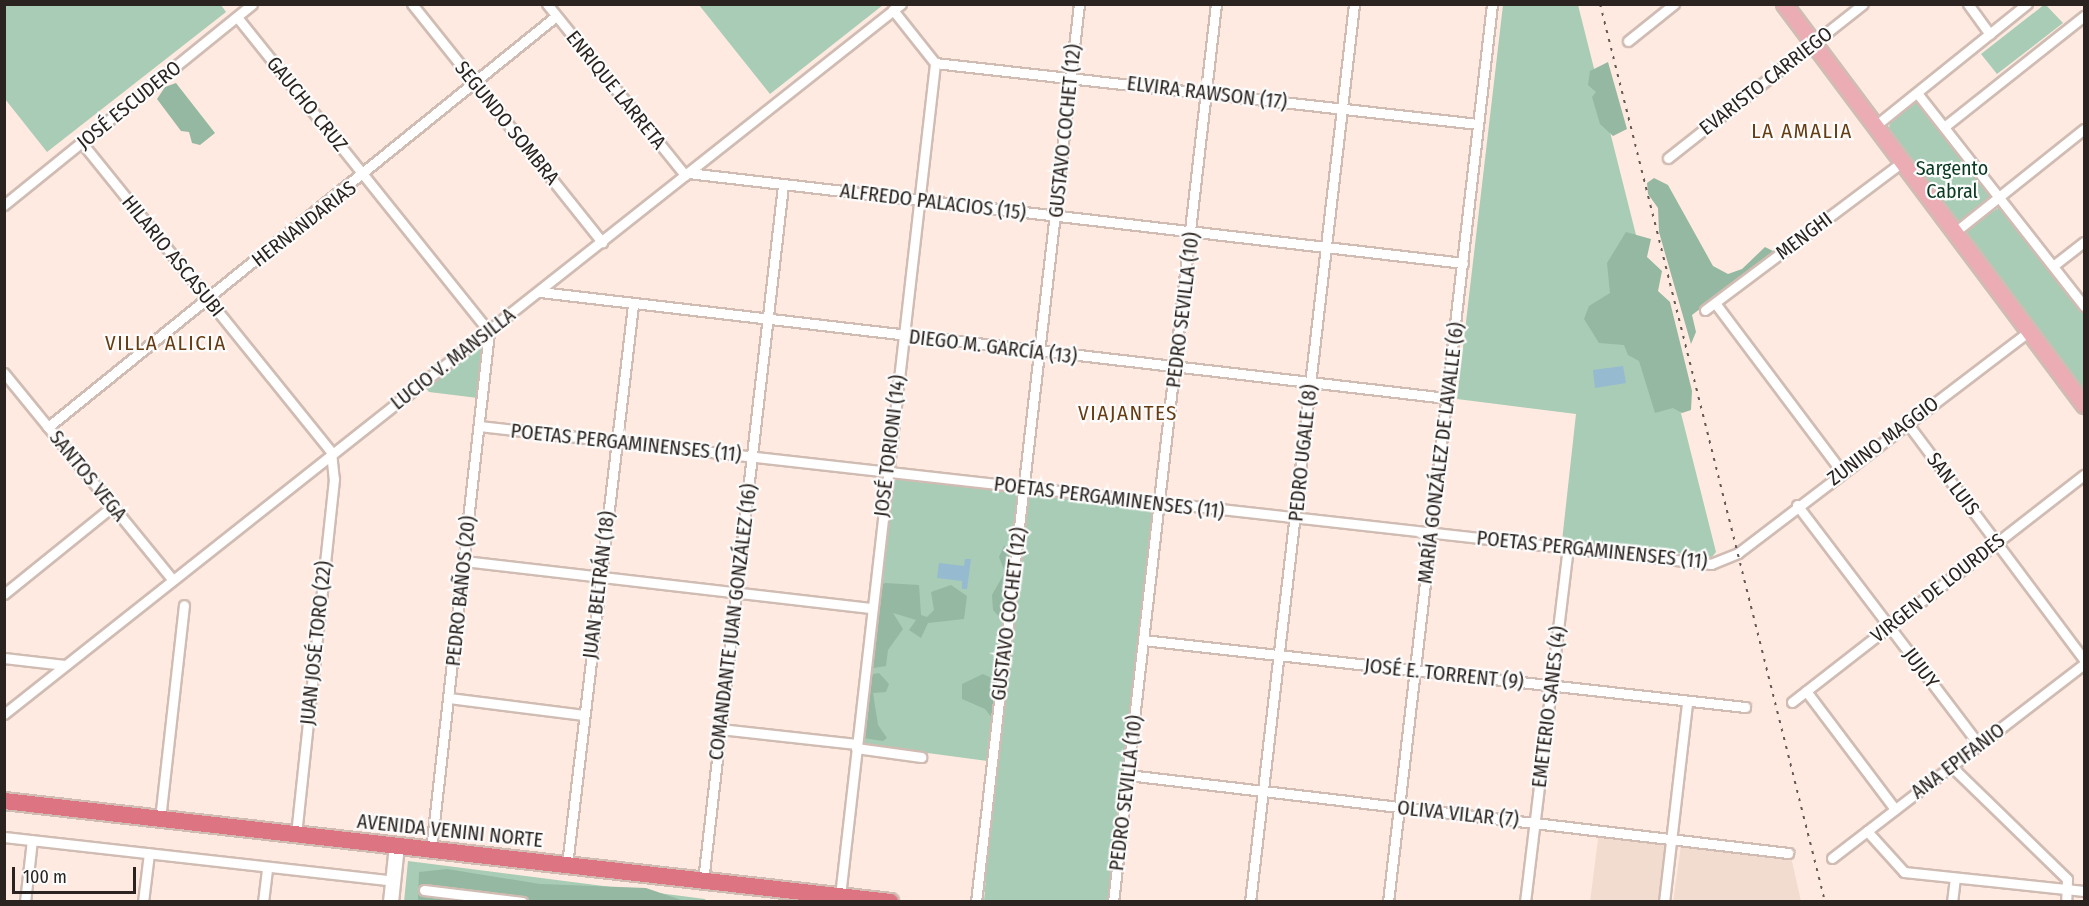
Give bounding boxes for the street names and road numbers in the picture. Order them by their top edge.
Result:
street label: EVARISTO CARRIEGO [1695,22,1837,140]
street label: ENRIQUE LARRETA [561,26,671,154]
street label: GUSTAVO COCHET (12) [1044,43,1086,219]
street label: GAUCHO CRUZ [261,52,353,156]
street label: JOSÉ ESCUDERO [72,56,186,154]
street label: SEGUNDO SOMBRA [450,56,564,190]
street label: ELVIRA RAWSON (17) [1126,71,1288,115]
street label: HERNANDARIAS [247,176,361,272]
street label: ALFREDO PALACIOS (15) [839,179,1027,225]
street label: HILARIO ASCASUBI [117,191,229,321]
street label: MENGHI [1771,207,1837,265]
street label: PEDRO SEVILLA (10) [1162,231,1204,389]
street label: LUCIO V. MANSILLA [386,303,520,415]
street label: MARÍA GONZÁLEZ DE LAVALLE (6) [1413,321,1469,585]
street label: DIEGO M. GARCÍA (13) [907,325,1079,369]
street label: JOSÉ TORIONI (14) [869,374,911,518]
street label: PEDRO UGALE (8) [1284,383,1322,523]
street label: ZUNINO MAGGIO [1823,391,1943,491]
street label: POETAS PERGAMINENSES (11) [509,419,743,467]
street label: SANTOS VEGA [44,426,132,526]
street label: SAN LUIS [1922,448,1984,520]
street label: POETAS PERGAMINENSES (11) [992,472,1226,524]
street label: COMANDANTE JUAN GONZÁLEZ (16) [704,482,762,762]
street label: JUAN BELTRÁN (18) [578,510,620,660]
street label: PEDRO BAÑOS (20) [441,515,481,667]
street label: GUSTAVO COCHET (12) [986,526,1032,702]
street label: POETAS PERGAMINENSES (11) [1475,526,1709,574]
street label: VIRGEN DE LOURDES [1866,528,2010,648]
street label: JUAN JOSÉ TORO (22) [295,560,337,726]
street label: EMETERIO SANES (4) [1527,625,1571,789]
street label: JUJUY [1898,643,1944,693]
street label: JOSÉ E. TORRENT (9) [1363,654,1525,694]
street label: PEDRO SEVILLA (10) [1105,714,1147,872]
street label: ANA EPIFANIO [1906,718,2010,804]
street label: OLIVA VILAR (7) [1396,796,1520,832]
street label: AVENIDA VENINI NORTE [356,809,544,853]

